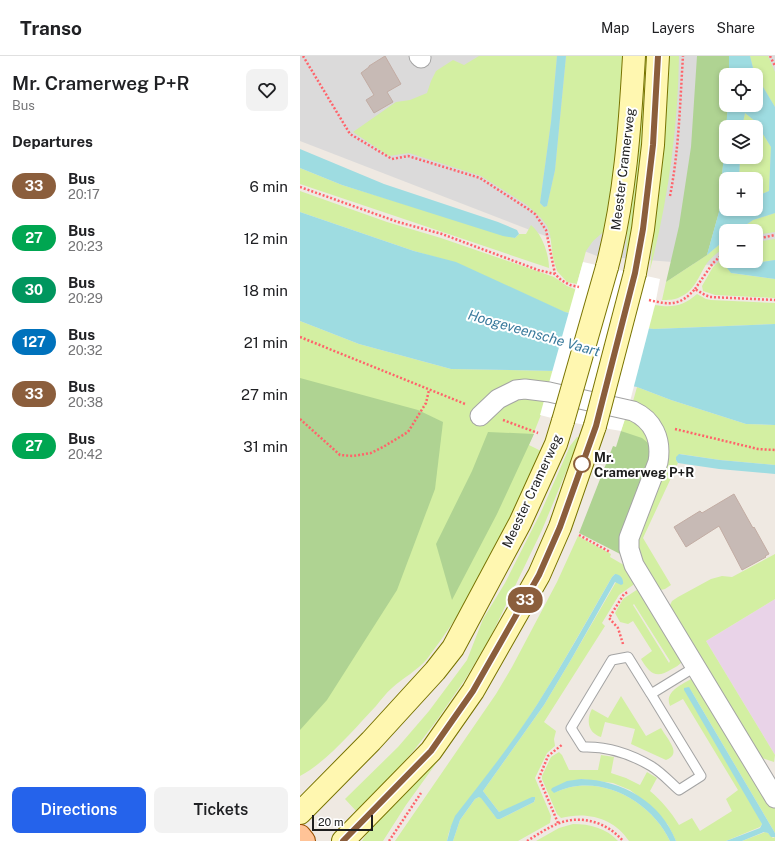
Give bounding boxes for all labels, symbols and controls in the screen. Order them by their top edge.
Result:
text: Transo [20,17,82,39]
text: Map [601,20,629,36]
text: Layers [651,20,695,36]
text: Share [717,20,755,36]
map controls [719,68,763,268]
button: locate [719,68,763,112]
button: heart [246,69,288,111]
text: Mr. Cramerweg P+R [12,72,190,94]
text: Bus [12,98,35,113]
street label: Meester Cramerweg [608,107,638,231]
button: layers [719,120,763,164]
text: Departures [12,133,93,150]
text: Bus [68,170,95,187]
button: + [719,172,763,216]
text: 33 [25,178,43,194]
text: 6 min [250,178,288,195]
text: 20:17 [68,187,100,202]
text: Bus [68,222,95,239]
button: − [719,224,763,268]
text: 27 [25,230,43,246]
text: 12 min [244,230,288,247]
text: 20:23 [68,239,103,254]
text: Bus [68,274,95,291]
text: 30 [25,282,43,298]
text: 18 min [243,282,288,299]
text: 20:29 [68,291,103,306]
water label: Hoogeveensche Vaart [466,306,603,360]
text: Bus [68,326,95,343]
text: 127 [22,334,46,350]
text: 21 min [244,334,288,351]
text: 20:32 [68,343,103,358]
text: Bus [68,378,95,395]
text: 33 [25,386,43,402]
text: 27 min [241,386,288,403]
text: 20:38 [68,395,103,410]
text: Bus [68,430,95,447]
street label: Meester Cramerweg [499,432,565,550]
text: 27 [25,438,43,454]
text: 31 min [243,438,288,455]
text: 20:42 [68,447,102,462]
place label: Mr. Cramerweg P+R [594,450,694,480]
marker: Mr. Cramerweg P+R [573,455,591,473]
line badge: 33 [507,587,543,613]
text: 33 [516,592,534,608]
button: Directions [12,787,146,833]
button: Tickets [154,787,288,833]
scale bar [312,813,373,832]
text: 20 m [318,816,343,828]

